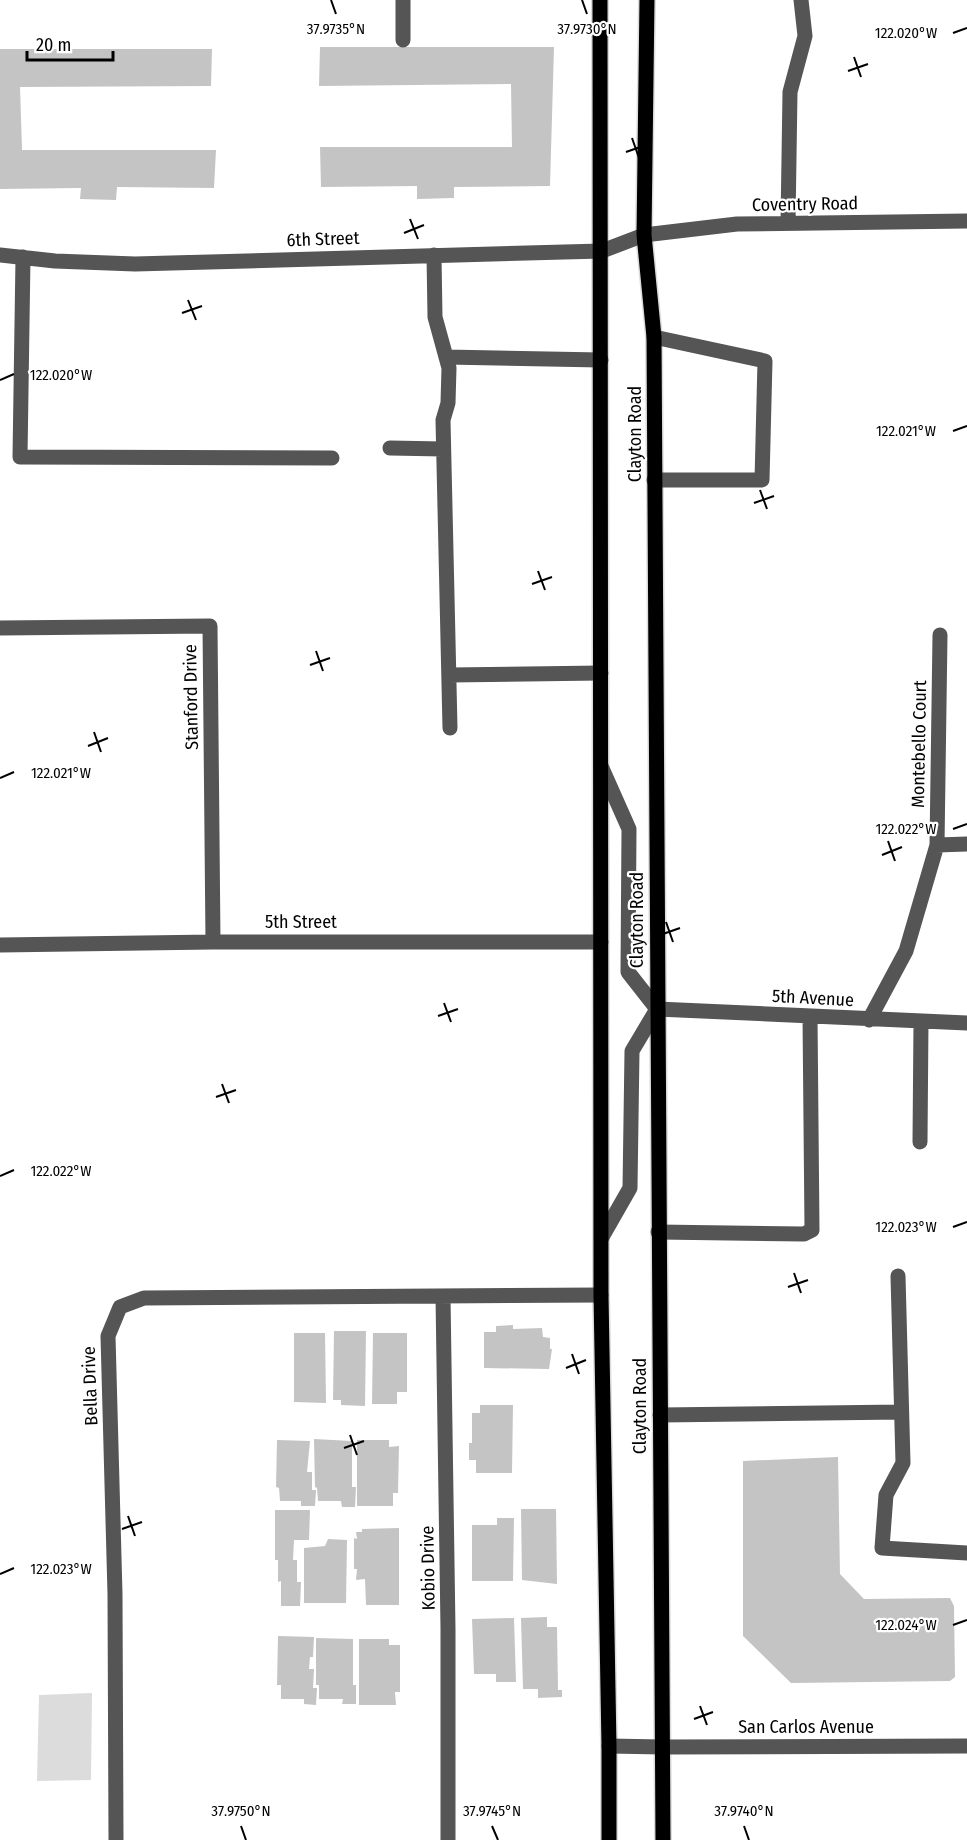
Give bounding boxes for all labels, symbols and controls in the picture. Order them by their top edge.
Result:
text: 37.9735°N [307,20,365,38]
text: 37.9730°N [557,20,617,38]
scale bar [27,24,112,62]
text: 122.020°W [875,24,937,42]
text: 20 m [36,34,71,56]
street label: Coventry Road [752,192,858,216]
street label: 6th Street [286,227,360,251]
text: 122.020°W [30,366,92,384]
street label: Clayton Road [624,386,646,482]
text: 122.021°W [876,422,936,440]
street label: Stanford Drive [179,644,203,750]
street label: Montebello Court [907,680,931,808]
text: 122.021°W [31,764,91,782]
text: 122.022°W [875,820,937,838]
street label: Clayton Road [626,872,648,968]
street label: 5th Street [265,911,337,933]
street label: 5th Avenue [772,985,855,1011]
text: 122.022°W [30,1162,92,1180]
text: 122.023°W [875,1218,937,1236]
street label: Bella Drive [78,1346,102,1426]
street label: Clayton Road [629,1358,651,1454]
street label: Kobio Drive [416,1525,440,1611]
text: 122.023°W [30,1560,92,1578]
text: 122.024°W [875,1616,937,1634]
street label: San Carlos Avenue [738,1716,874,1738]
text: 37.9750°N [211,1802,271,1820]
text: 37.9745°N [463,1802,521,1820]
text: 37.9740°N [714,1802,774,1820]

